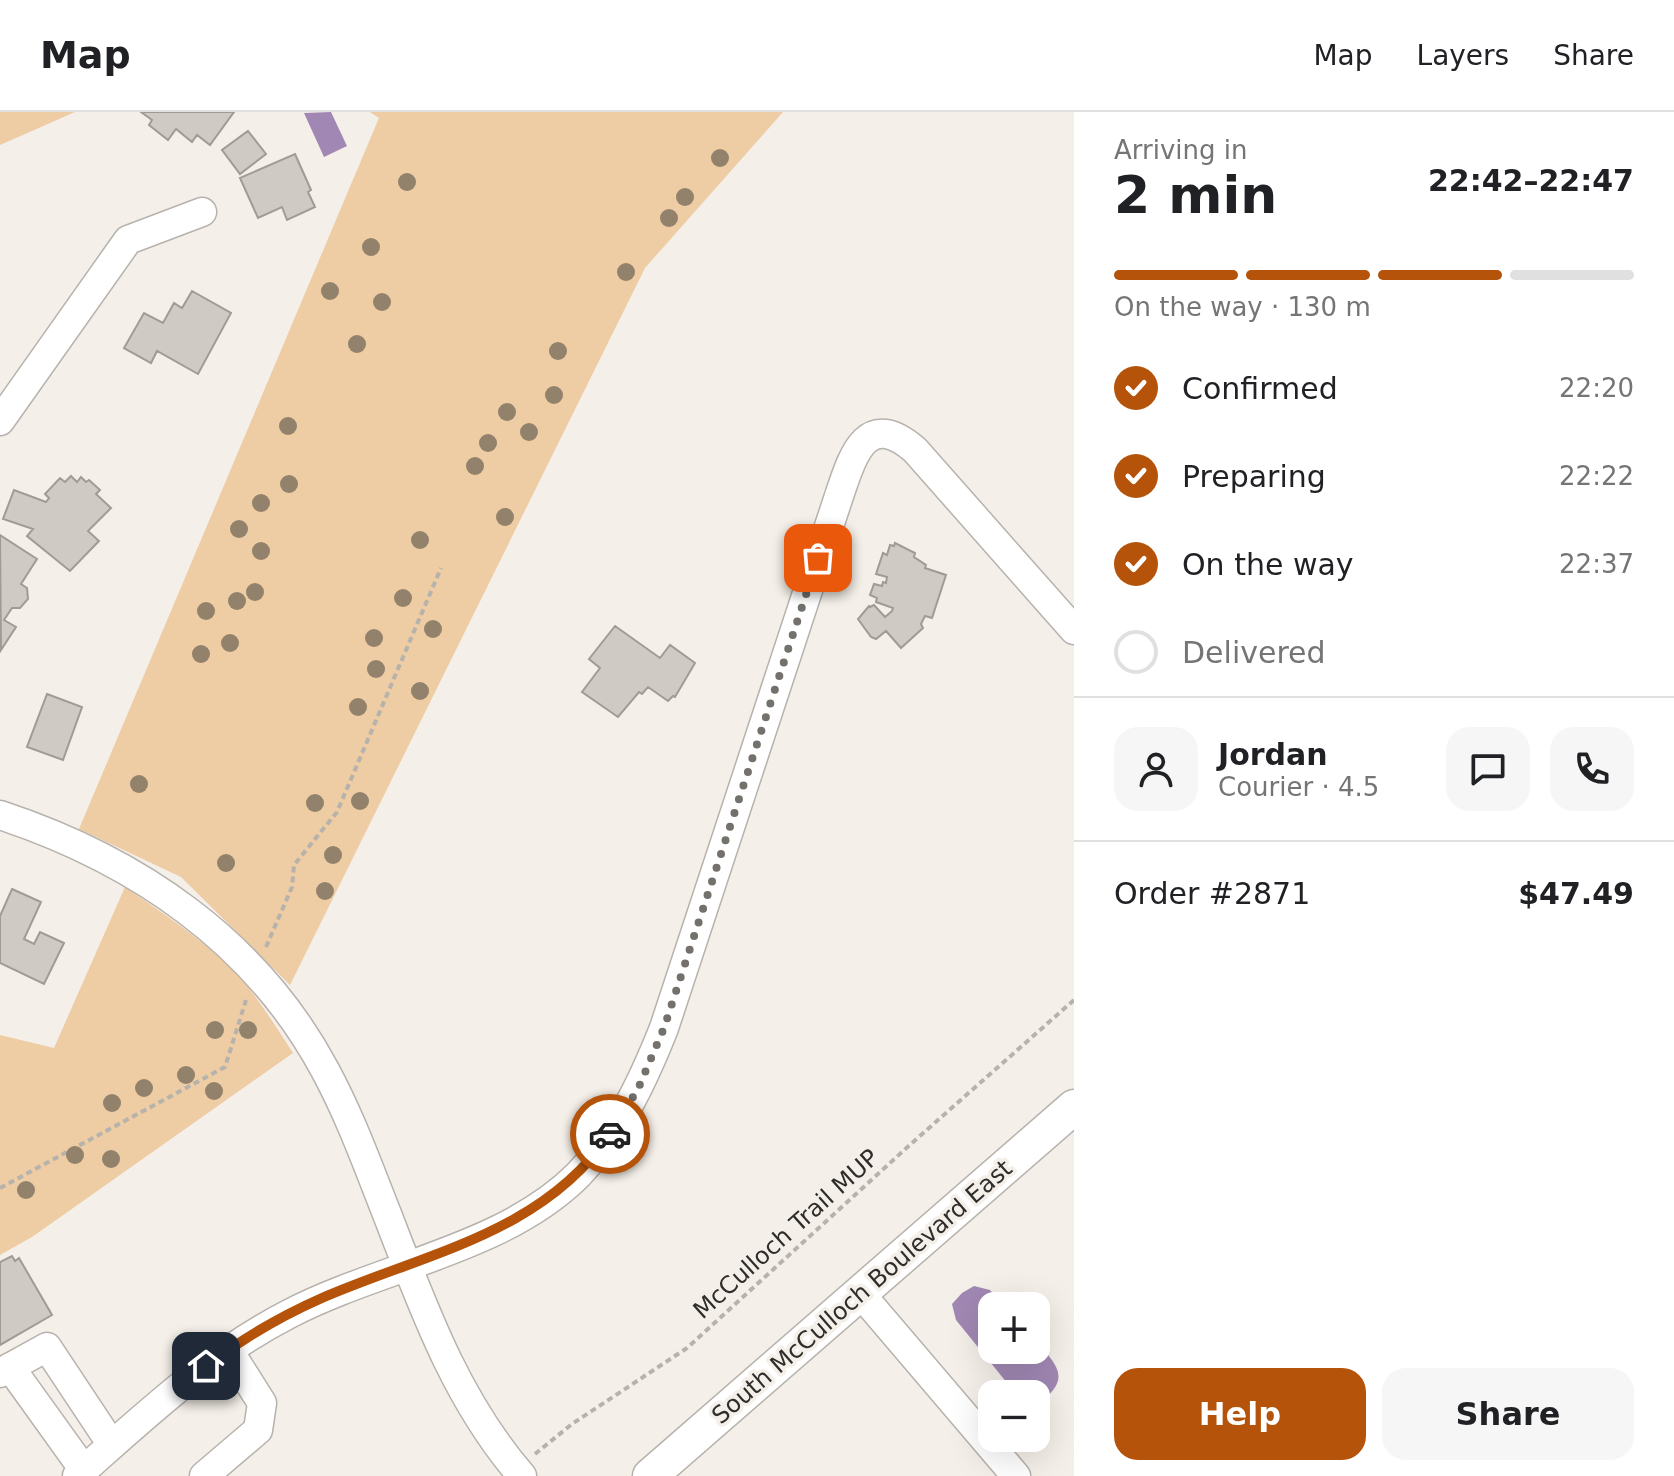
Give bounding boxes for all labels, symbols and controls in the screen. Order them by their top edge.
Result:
text: Map [40,33,131,77]
text: Map [1313,39,1373,72]
text: Layers [1417,39,1509,72]
text: Share [1553,39,1634,72]
text: Arriving in [1114,135,1248,165]
text: 22:42–22:47 [1428,163,1634,198]
text: 2 min [1114,165,1277,225]
text: On the way · 130 m [1114,292,1371,322]
icon: check [1114,366,1158,410]
text: Confirmed [1182,371,1338,406]
text: 22:20 [1559,373,1634,403]
icon: check [1114,454,1158,498]
text: Preparing [1182,459,1326,494]
text: 22:22 [1559,461,1634,491]
pin [784,524,852,592]
icon: bag [796,536,840,580]
icon: check [1114,542,1158,586]
text: On the way [1182,547,1354,582]
text: 22:37 [1559,549,1634,579]
text: Delivered [1182,635,1326,670]
button: person [1114,727,1198,811]
button: chat [1446,727,1530,811]
button: phone [1550,727,1634,811]
text: Jordan [1218,737,1328,772]
text: Courier · 4.5 [1218,772,1379,802]
text: Order #2871 [1114,876,1310,911]
text: $47.49 [1518,876,1634,911]
courier [570,1094,650,1174]
icon: car [588,1112,632,1156]
street label: McCulloch Trail MUP [688,1144,884,1324]
street label: South McCulloch Boulevard East [706,1154,1018,1430]
map controls [978,1292,1050,1452]
button: + [978,1292,1050,1364]
pin [172,1332,240,1400]
icon: home [184,1344,228,1388]
button: Help [1114,1368,1366,1460]
button: Share [1382,1368,1634,1460]
button: − [978,1380,1050,1452]

